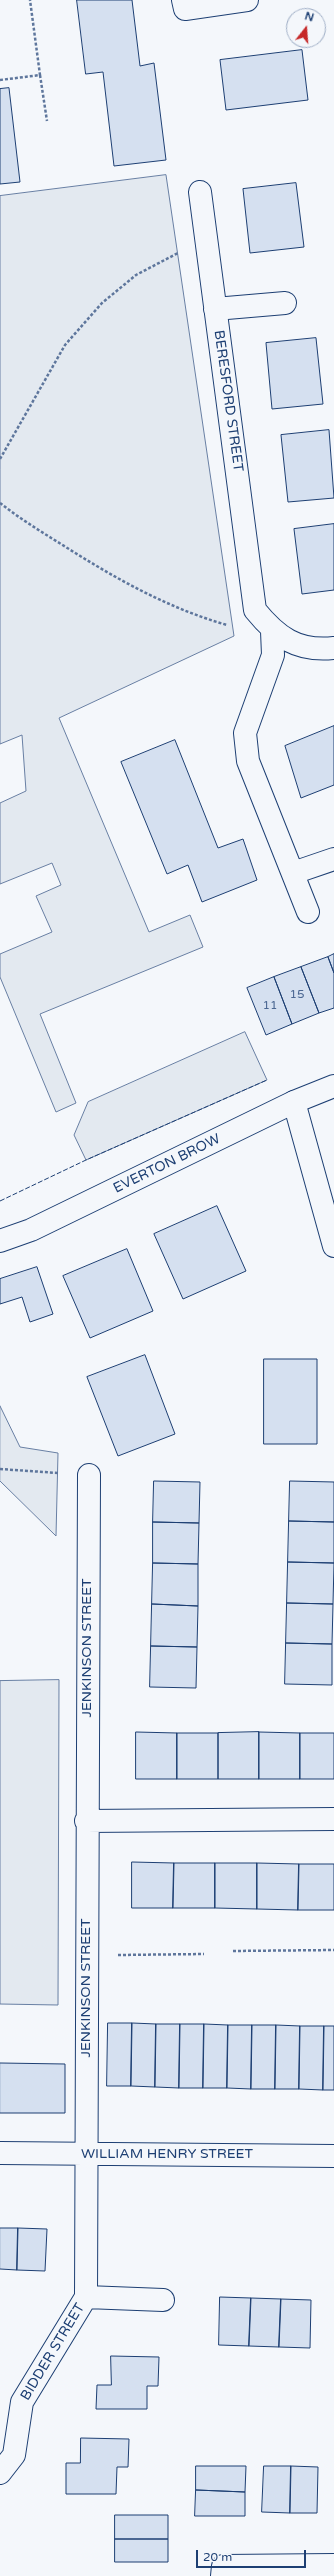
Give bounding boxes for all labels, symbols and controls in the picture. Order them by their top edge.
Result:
north arrow [286,8,326,48]
text: N [303,9,315,25]
street label: BERESFORD STREET [210,329,246,473]
house number: 15 [289,988,305,1002]
house number: 11 [262,999,278,1013]
street label: EVERTON BROW [111,1131,223,1197]
street label: JENKINSON STREET [79,1578,95,1718]
street label: JENKINSON STREET [78,1918,94,2058]
street label: WILLIAM HENRY STREET [81,2146,253,2162]
street label: BIDDER STREET [17,2300,89,2404]
scale bar [198,2542,308,2568]
text: 20 m [203,2550,232,2564]

